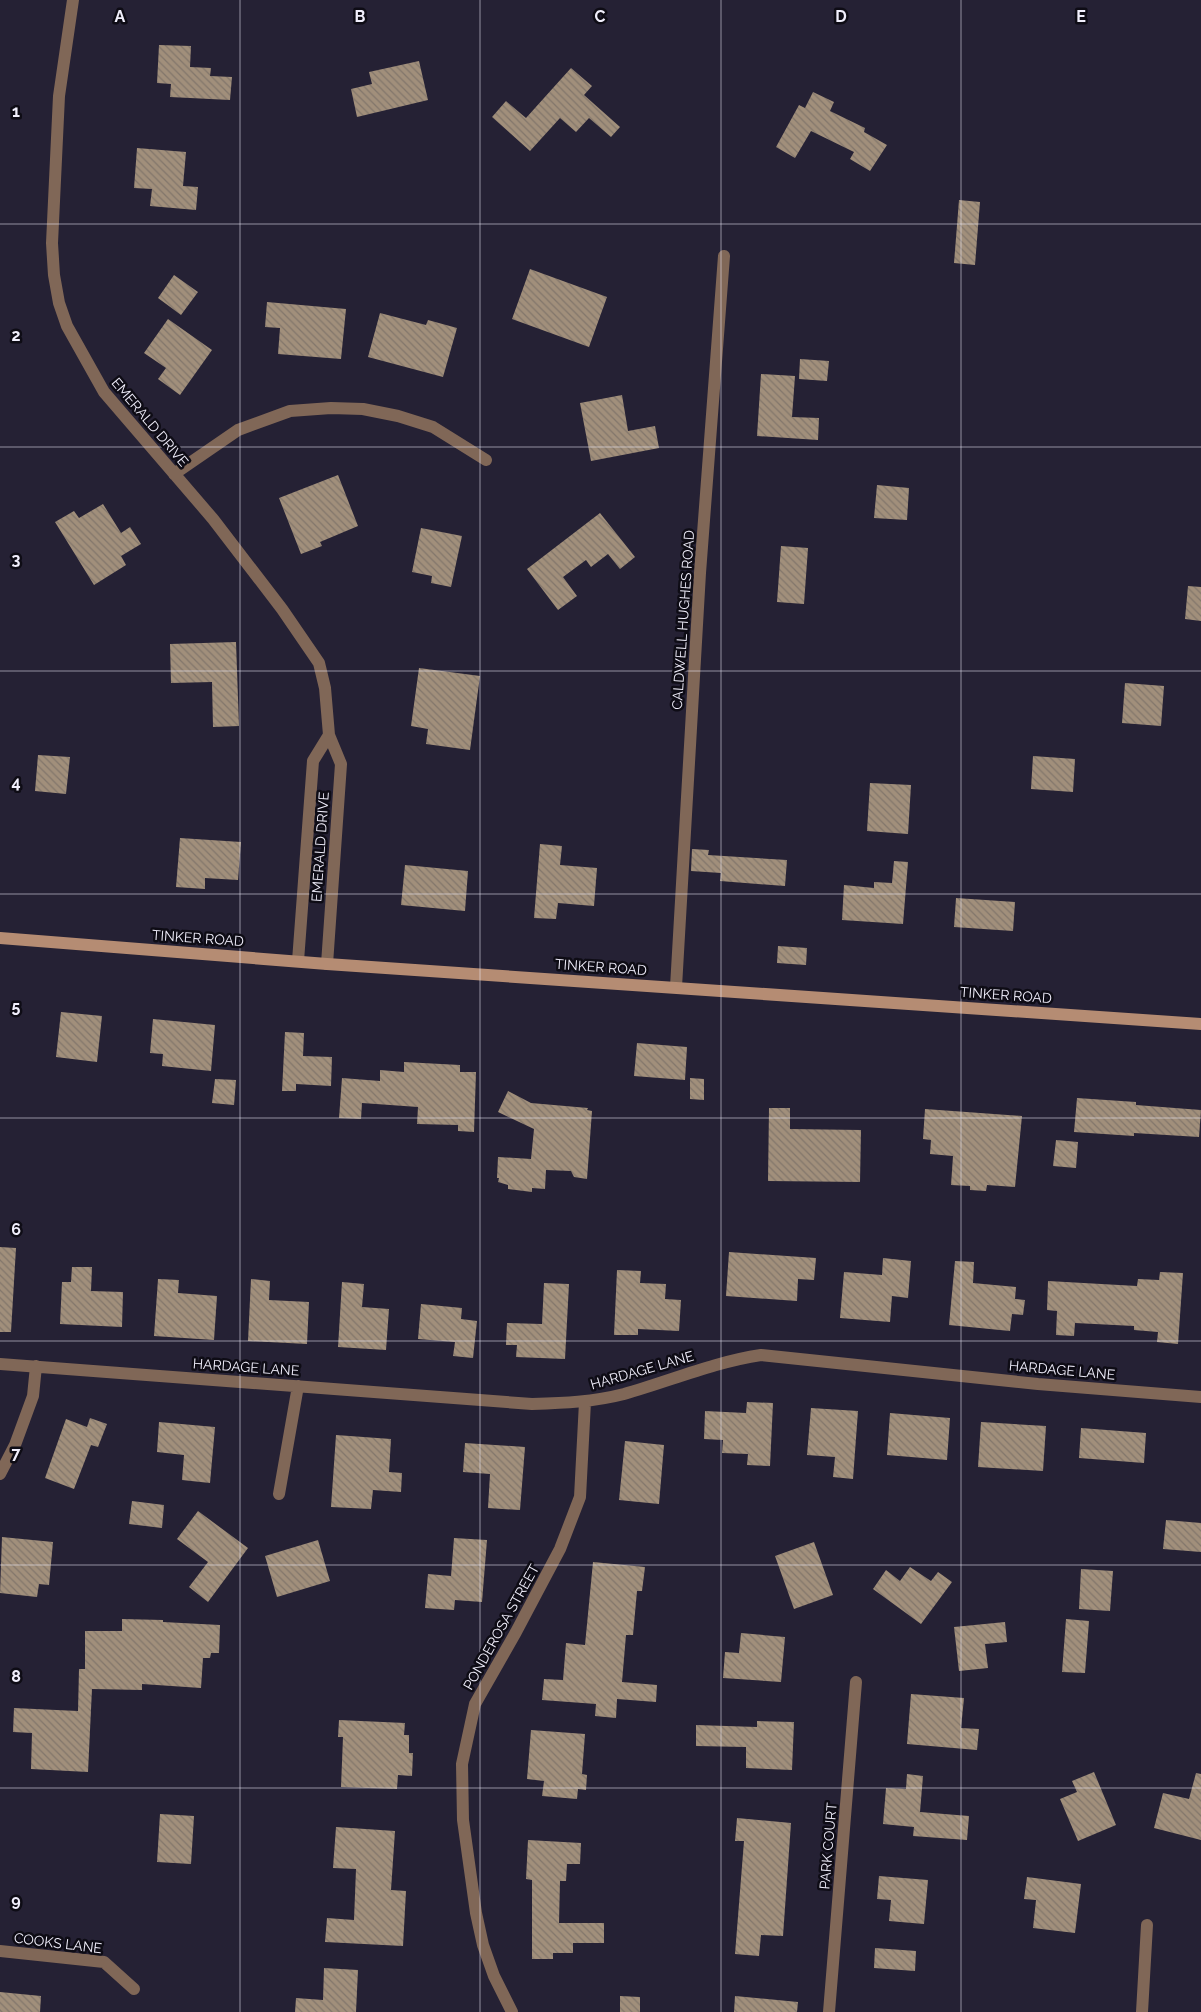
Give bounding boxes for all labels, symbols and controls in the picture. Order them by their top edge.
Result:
text: A [115,7,126,26]
text: B [355,7,366,26]
text: C [595,7,606,26]
text: D [835,7,847,26]
text: E [1076,7,1086,26]
text: 1 [12,102,20,121]
text: 2 [11,326,21,345]
street label: EMERALD DRIVE [108,375,192,469]
street label: CALDWELL HUGHES ROAD [669,530,697,710]
text: 3 [12,550,21,569]
text: 4 [11,773,21,792]
street label: EMERALD DRIVE [308,791,332,903]
street label: TINKER ROAD [152,927,244,949]
street label: TINKER ROAD [555,956,647,978]
street label: TINKER ROAD [960,984,1052,1006]
text: 5 [12,997,21,1016]
text: 6 [11,1220,21,1239]
street label: HARDAGE LANE [588,1348,696,1392]
street label: HARDAGE LANE [192,1355,300,1379]
street label: HARDAGE LANE [1008,1357,1116,1383]
text: 7 [12,1444,21,1463]
street label: PONDEROSA STREET [460,1561,542,1692]
text: 8 [11,1667,21,1686]
street label: PARK COURT [816,1801,840,1890]
text: 9 [11,1891,21,1910]
street label: COOKS LANE [13,1930,103,1956]

